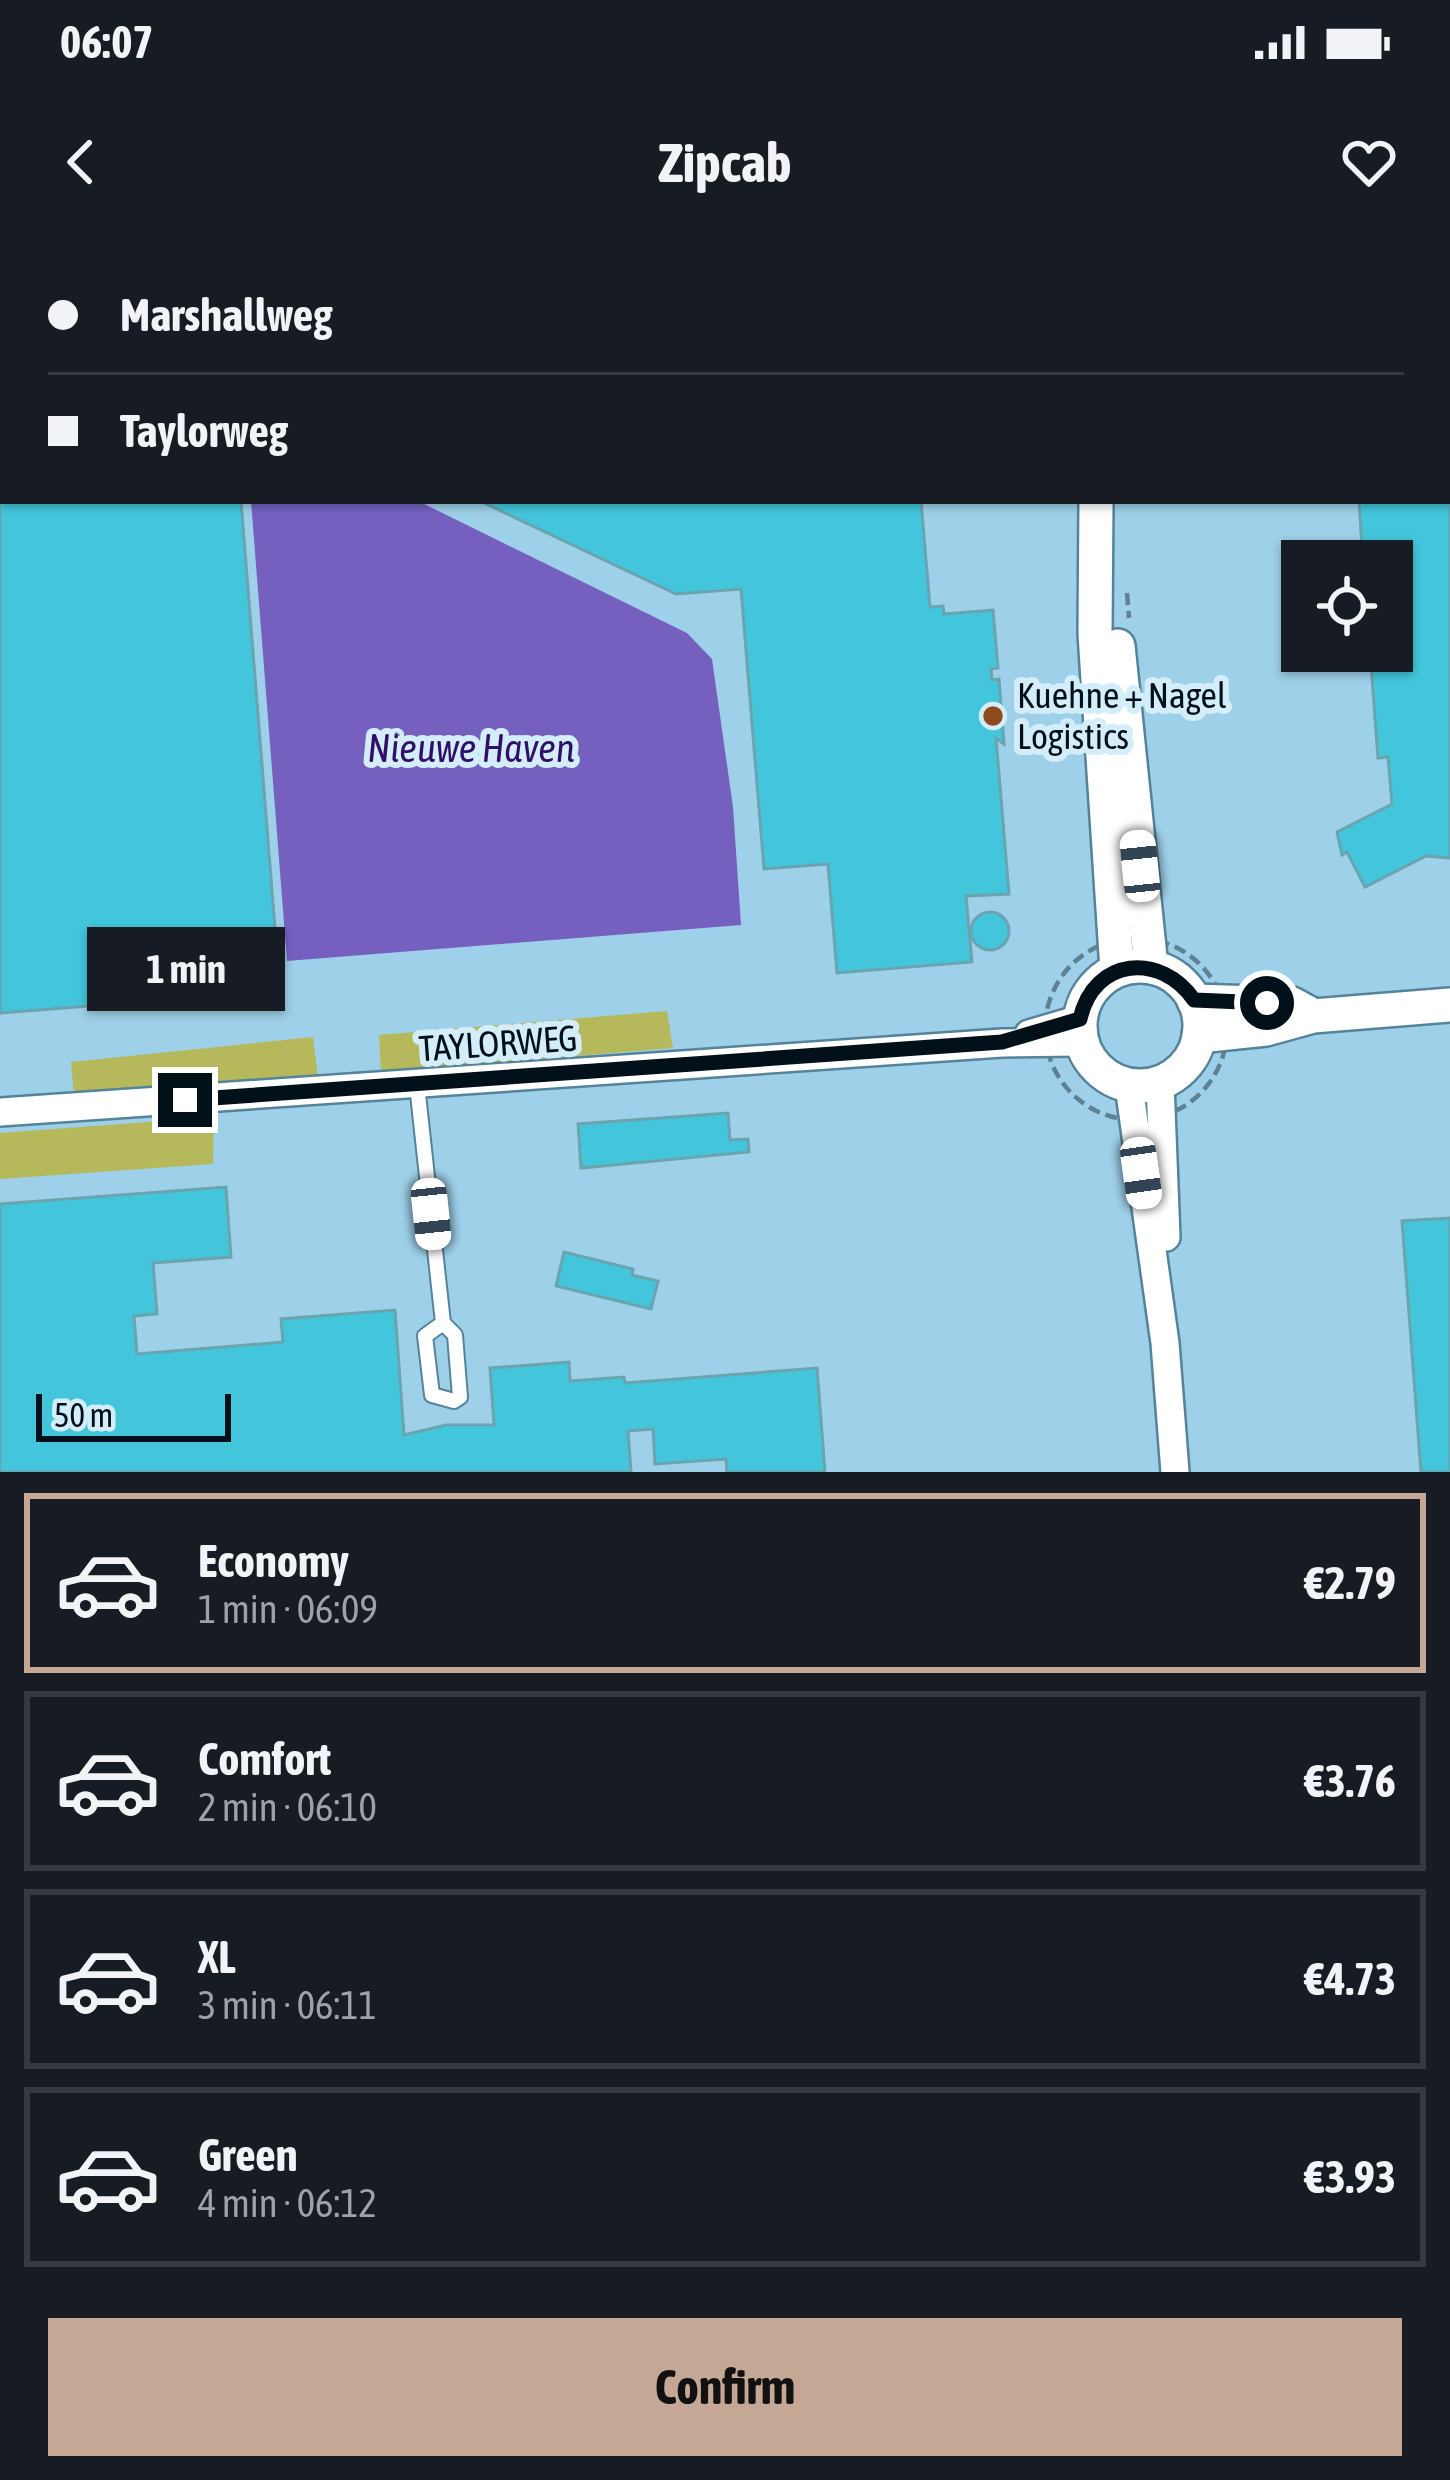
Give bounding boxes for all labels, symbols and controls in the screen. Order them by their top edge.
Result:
text: 06:07 [60,16,154,68]
icon: back [48,129,114,195]
icon: heart [1336,129,1402,195]
text: Zipcab [658,132,792,193]
text: Marshallweg [120,289,333,341]
text: Taylorweg [120,405,288,457]
map controls [1281,540,1413,672]
button: locate [1281,540,1413,672]
place label: Kuehne + Nagel Logistics [1017,674,1227,757]
marker: Kuehne + Nagel Logistics [980,703,1006,729]
water label: Nieuwe Haven [367,726,575,770]
car [1118,828,1162,904]
callout: 1 min [86,926,284,1010]
text: 1 min [146,947,226,991]
route start [1240,976,1294,1030]
street label: TAYLORWEG [417,1017,579,1069]
route end [158,1073,212,1127]
car [1118,1135,1164,1211]
car [409,1176,453,1252]
scale bar [36,1388,231,1441]
text: 50 m [54,1396,113,1434]
icon: car [54,1529,162,1637]
text: Economy [198,1535,349,1587]
text: €2.79 [1304,1557,1396,1609]
text: 1 min · 06:09 [198,1587,378,1631]
icon: car [54,1727,162,1835]
text: Comfort [198,1733,331,1785]
text: €3.76 [1304,1755,1396,1807]
text: 2 min · 06:10 [198,1785,377,1829]
icon: car [54,1925,162,2033]
text: XL [198,1931,236,1983]
text: €4.73 [1304,1953,1396,2005]
text: 3 min · 06:11 [198,1983,377,2027]
icon: car [54,2123,162,2231]
text: Green [198,2129,298,2181]
text: €3.93 [1304,2151,1396,2203]
text: 4 min · 06:12 [198,2181,377,2225]
button: Confirm [48,2318,1402,2456]

